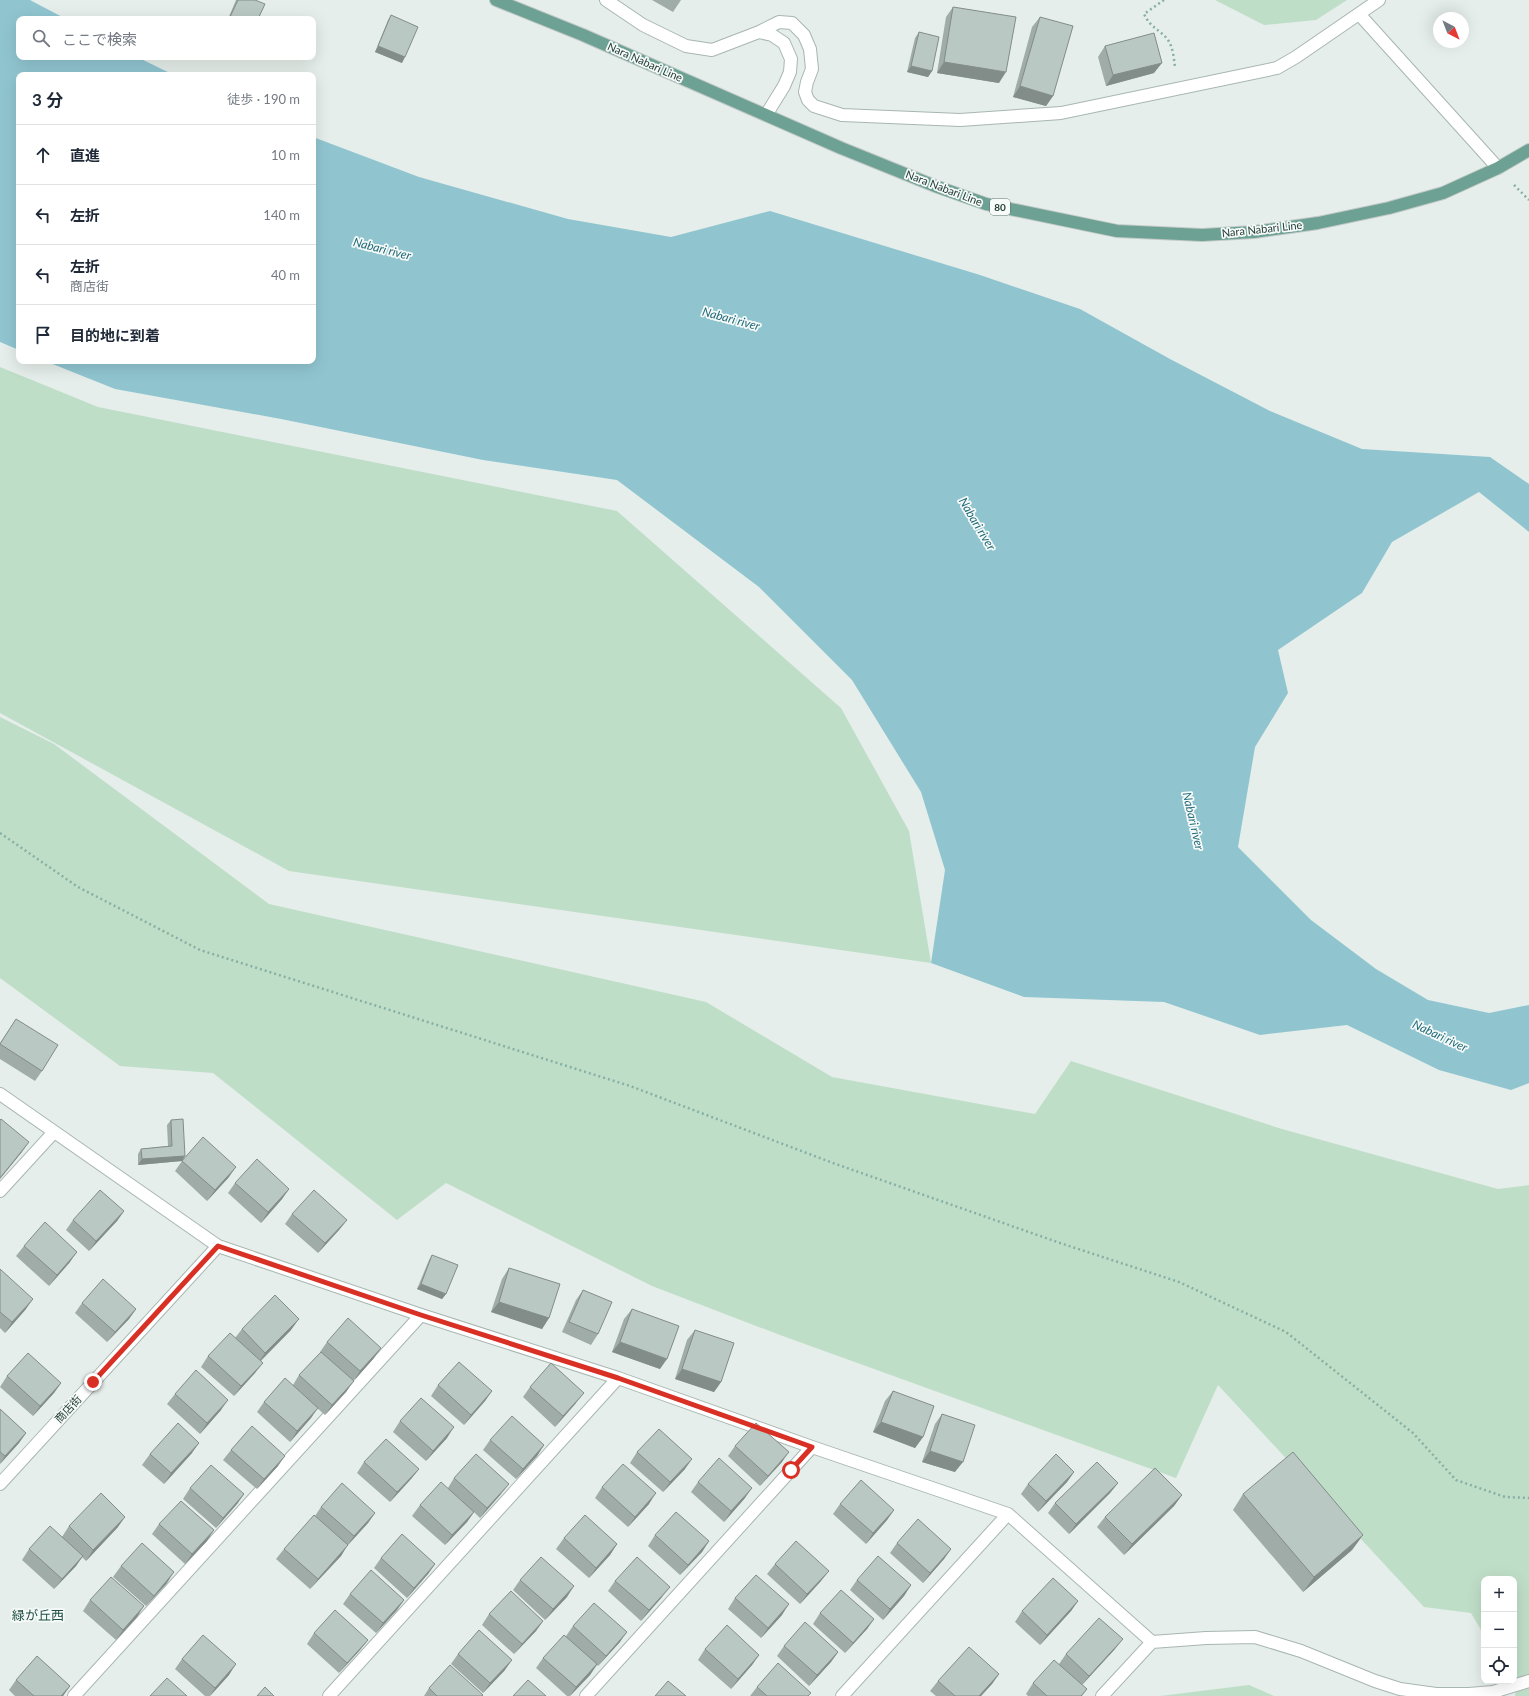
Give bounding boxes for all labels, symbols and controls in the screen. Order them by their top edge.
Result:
north arrow [1433,12,1469,48]
search box [16,16,316,60]
icon: search [30,27,52,49]
text: ここで検索 [62,30,137,48]
street label: Nara Nabari Line [606,39,685,84]
text: 3 分 [32,89,63,110]
text: 徒歩 · 190 m [227,91,300,107]
icon: ahead [32,144,54,166]
text: 直進 [70,146,100,164]
text: 10 m [271,147,300,163]
street label: Nara Nabari Line [904,167,984,208]
road number: 80 [990,199,1010,215]
icon: left [32,204,54,226]
text: 左折 [70,206,100,224]
text: 140 m [263,207,300,223]
street label: Nara Nabari Line [1221,218,1303,239]
water label: Nabari river [352,234,413,263]
text: 左折 [70,257,100,275]
icon: left [32,264,54,286]
text: 40 m [271,267,300,283]
text: 商店街 [70,278,109,294]
water label: Nabari river [701,304,762,334]
icon: arrive [32,324,54,346]
text: 目的地に到着 [70,326,160,344]
water label: Nabari river [956,495,999,554]
water label: Nabari river [1180,790,1208,852]
water label: Nabari river [1410,1016,1471,1055]
route end [84,1373,102,1391]
street label: 商店街 [52,1392,84,1425]
route start [782,1461,800,1479]
map controls [1481,1576,1517,1684]
button: + [1481,1576,1517,1612]
district label: 緑が丘西 [12,1607,64,1623]
button: − [1481,1612,1517,1648]
button: locate [1481,1648,1517,1684]

